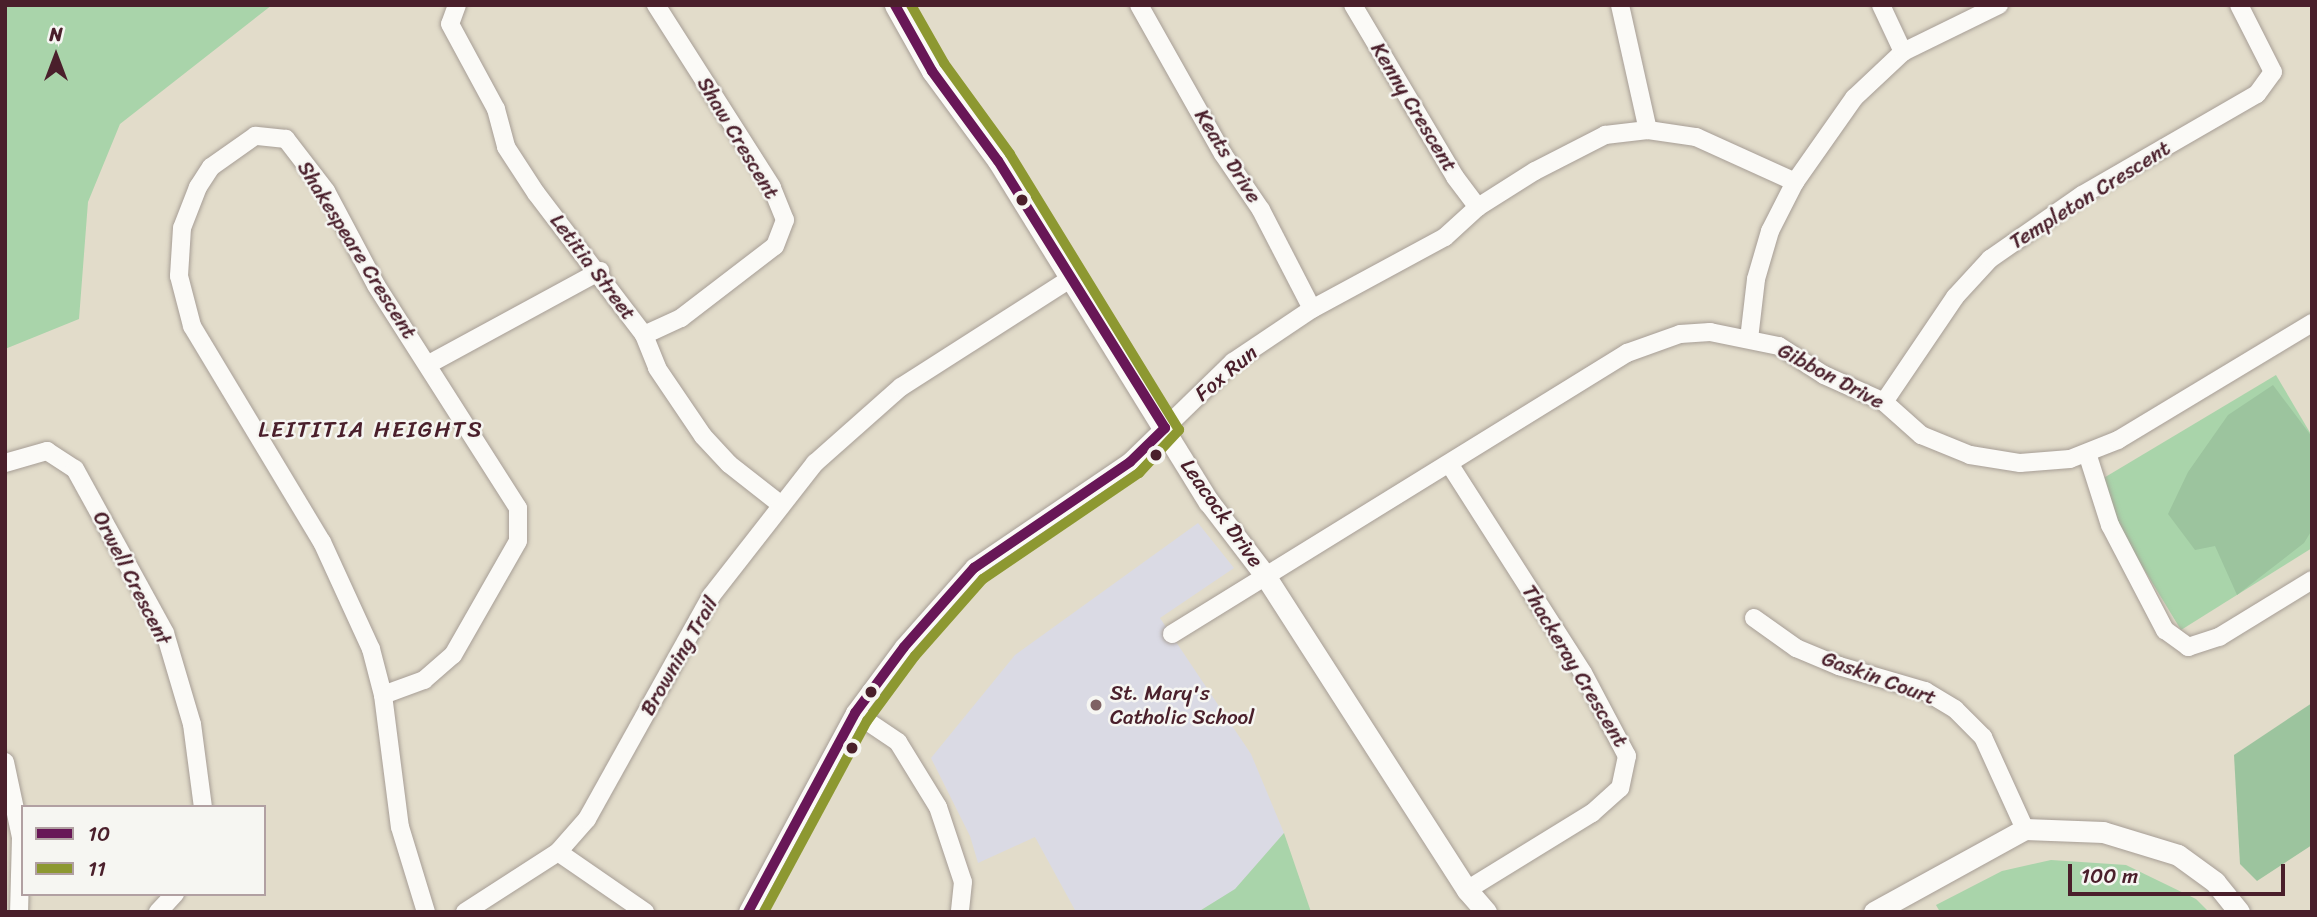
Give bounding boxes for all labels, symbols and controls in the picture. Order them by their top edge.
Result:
text: N [49,18,63,51]
north arrow [21,21,91,91]
street label: Kenny Crescent [1366,38,1462,176]
street label: Shaw Crescent [691,72,785,204]
street label: Keats Drive [1189,104,1267,208]
street label: Templeton Crescent [2005,135,2175,255]
street label: Shakespeare Crescent [292,156,422,344]
unlabelled marker [1015,193,1029,207]
street label: Letitia Street [545,209,641,325]
street label: Gibbon Drive [1774,337,1888,415]
street label: Fox Run [1190,340,1262,406]
district label: LEITITIA HEIGHTS [264,416,478,444]
unlabelled marker [1149,448,1163,462]
street label: Leacock Drive [1175,454,1269,572]
street label: Orwell Crescent [87,506,177,650]
street label: Thackeray Crescent [1517,580,1633,752]
street label: Browning Trail [635,592,723,720]
street label: Gaskin Court [1818,646,1940,710]
place label: St. Mary's Catholic School [1110,680,1254,730]
unlabelled marker [864,685,878,699]
marker: St. Mary's Catholic School [1088,697,1104,713]
unlabelled marker [845,741,859,755]
legend [21,805,266,896]
text: 10 [88,815,110,853]
text: 11 [88,850,106,888]
scale bar [2072,850,2289,894]
text: 100 m [2081,857,2138,895]

